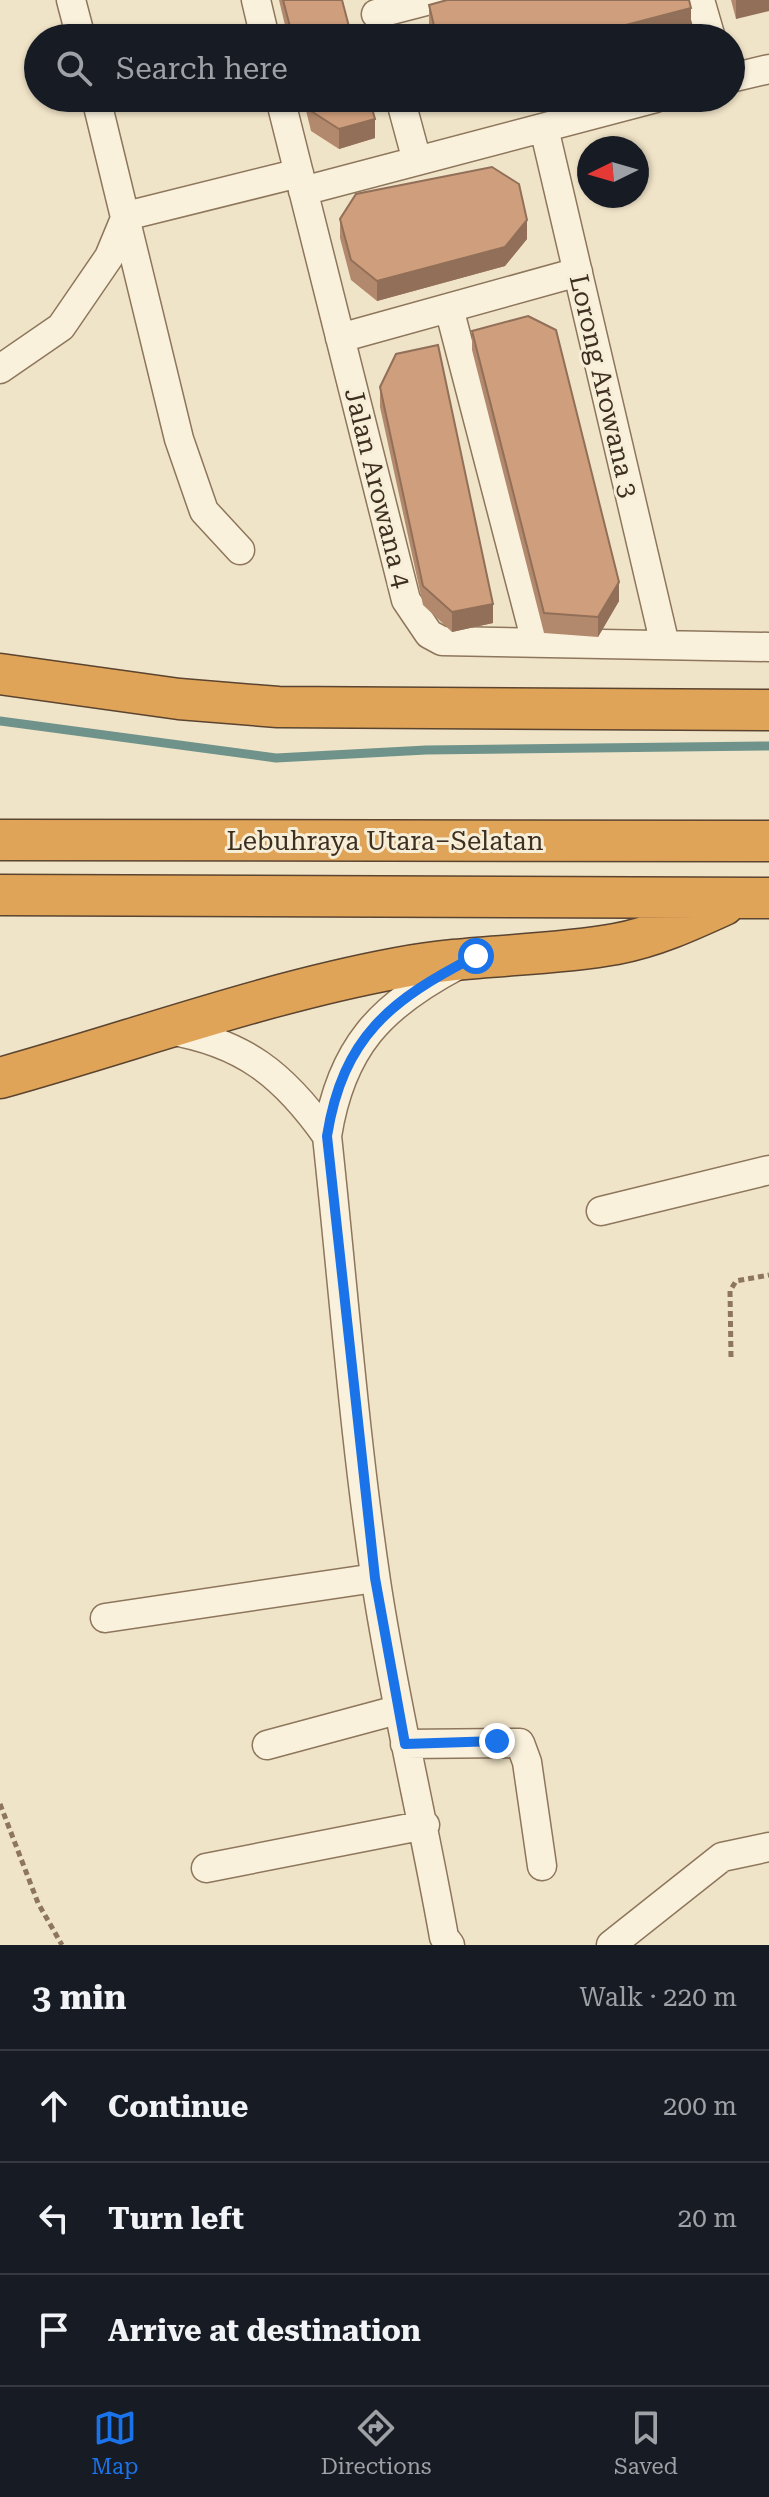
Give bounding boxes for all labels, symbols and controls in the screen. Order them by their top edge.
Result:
search box [24,24,745,112]
icon: search [52,46,96,90]
text: Search here [116,51,288,86]
north arrow [577,136,649,208]
street label: Lorong Arowana 3 [564,272,644,500]
street label: Jalan Arowana 4 [339,385,417,591]
street label: Lebuhraya Utara–Selatan [227,826,544,856]
route start [458,938,494,974]
route end [479,1723,515,1759]
text: 3 min [32,1977,127,2017]
text: Walk · 220 m [579,1982,737,2012]
icon: ahead [32,2084,76,2128]
text: Continue [108,2089,248,2124]
text: 200 m [663,2091,737,2121]
icon: left [32,2196,76,2240]
text: Turn left [108,2201,244,2236]
text: 20 m [678,2203,737,2233]
icon: arrive [32,2308,76,2352]
text: Arrive at destination [108,2313,421,2348]
tab: Map [91,2406,138,2479]
tab: Directions [321,2406,431,2479]
tab: Saved [614,2406,678,2479]

